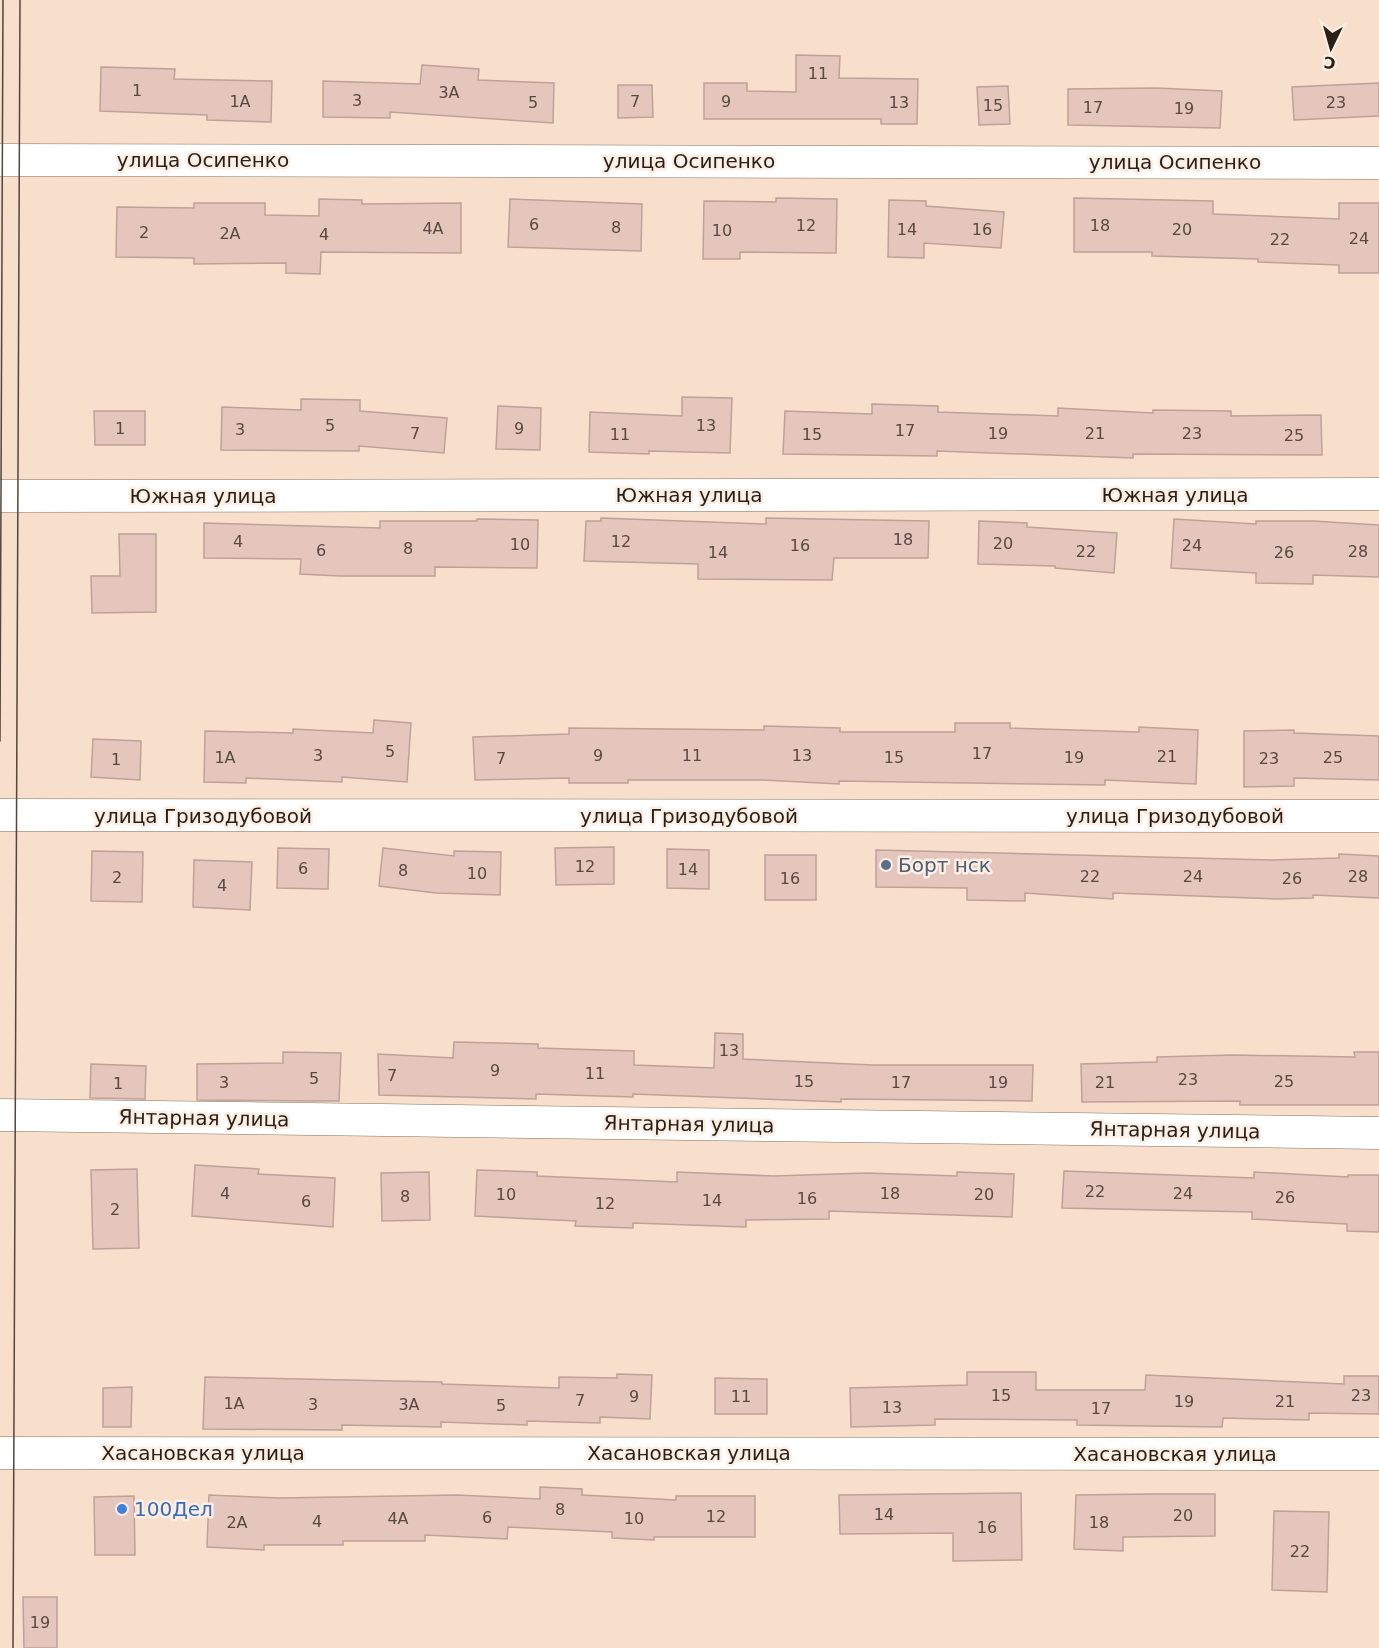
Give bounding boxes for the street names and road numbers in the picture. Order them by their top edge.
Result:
street label: улица Осипенко [117,148,289,172]
street label: улица Осипенко [603,149,775,173]
street label: улица Осипенко [1089,150,1261,174]
street label: Южная улица [616,483,762,507]
street label: Южная улица [1102,483,1248,507]
street label: Южная улица [130,484,276,508]
street label: улица Гризодубовой [94,804,312,828]
street label: улица Гризодубовой [580,804,798,828]
street label: улица Гризодубовой [1066,804,1284,828]
street label: Янтарная улица [118,1105,290,1131]
street label: Янтарная улица [603,1111,775,1137]
street label: Янтарная улица [1089,1117,1261,1143]
street label: Хасановская улица [101,1441,305,1465]
street label: Хасановская улица [587,1441,791,1465]
street label: Хасановская улица [1073,1442,1277,1466]

